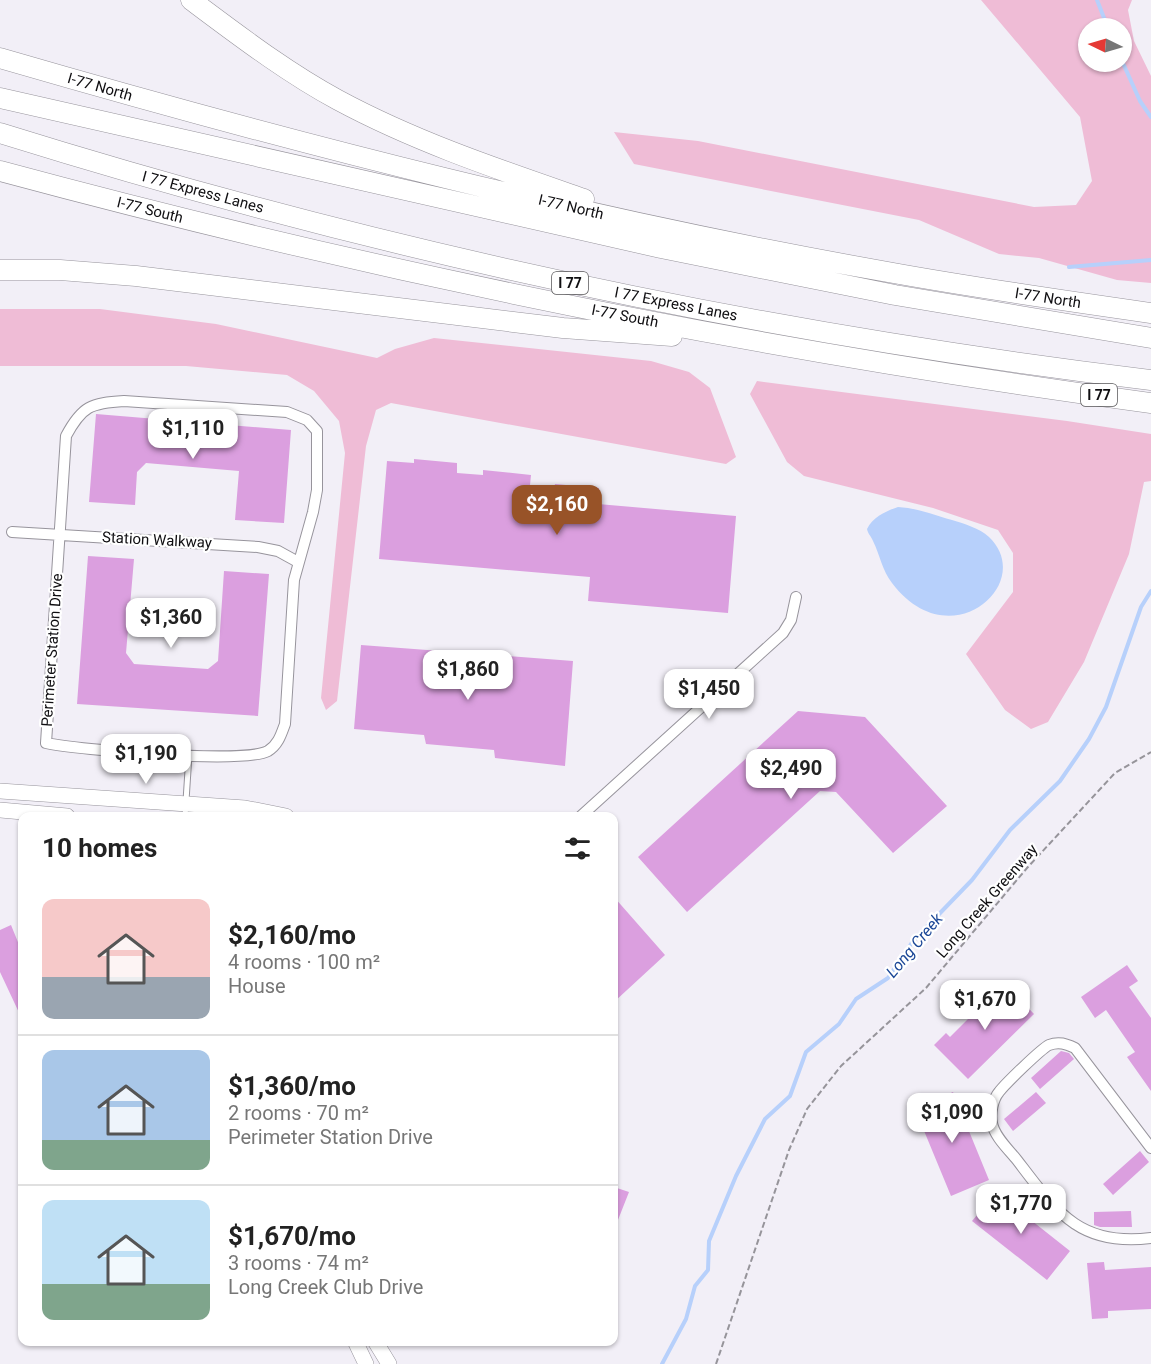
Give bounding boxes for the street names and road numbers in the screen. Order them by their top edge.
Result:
street label: I-77 North [65,69,135,105]
street label: I 77 Express Lanes [140,167,266,217]
street label: I-77 North [536,191,606,223]
street label: I-77 South [115,193,185,227]
road number: I 77 [552,272,588,294]
street label: I 77 Express Lanes [613,283,739,325]
street label: I-77 North [1014,284,1082,312]
street label: I-77 South [590,301,660,331]
road number: I 77 [1081,384,1117,406]
street label: Station Walkway [102,528,212,552]
street label: Perimeter Station Drive [38,573,66,727]
street label: Long Creek Greenway [933,840,1041,962]

